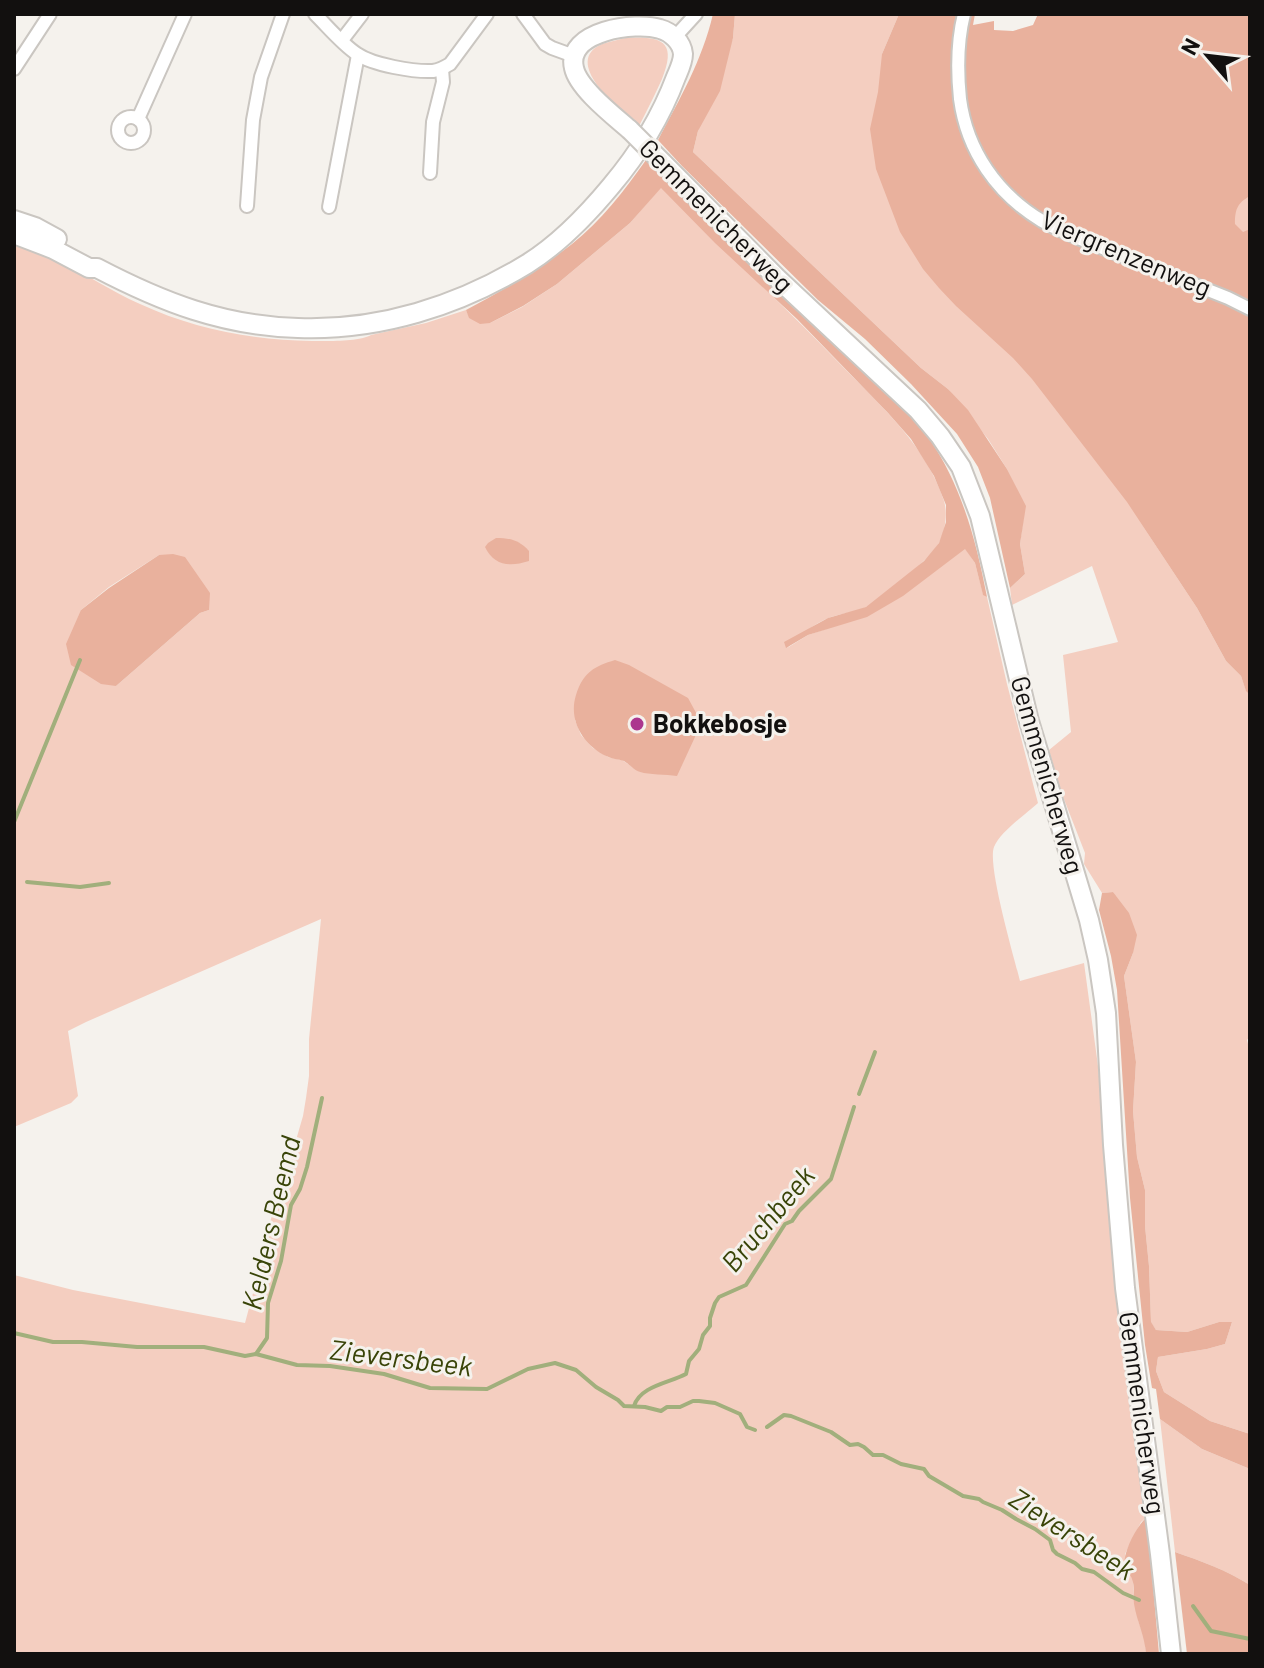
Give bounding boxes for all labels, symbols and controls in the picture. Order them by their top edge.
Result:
north arrow [1168,16,1248,96]
text: N [1175,34,1204,59]
street label: Gemmenicherweg [634,132,800,298]
street label: Viergrenzenweg [1037,203,1216,302]
street label: Gemmenicherweg [1005,672,1092,877]
place label: Bokkebosje [653,707,787,738]
marker: Bokkebosje [628,715,646,733]
water label: Kelders Beemd [233,1132,307,1313]
water label: Bruchbeek [713,1158,821,1278]
street label: Gemmenicherweg [1114,1309,1173,1516]
water label: Zieversbeek [328,1331,475,1383]
water label: Zieversbeek [1003,1480,1142,1587]

